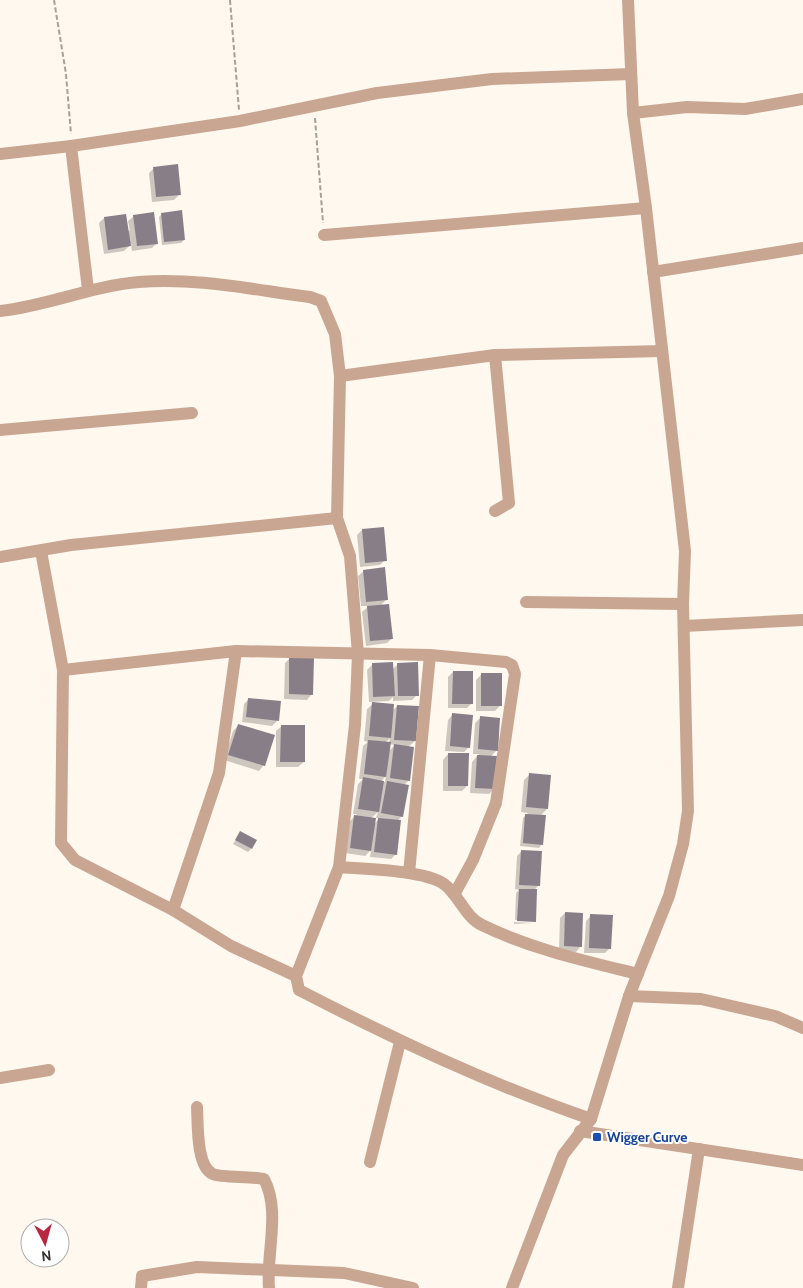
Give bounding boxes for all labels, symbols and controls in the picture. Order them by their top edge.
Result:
place label: Wigger Curve [607,1128,687,1146]
marker: Wigger Curve [591,1131,603,1143]
north arrow [20,1218,70,1268]
text: N [40,1246,52,1265]

